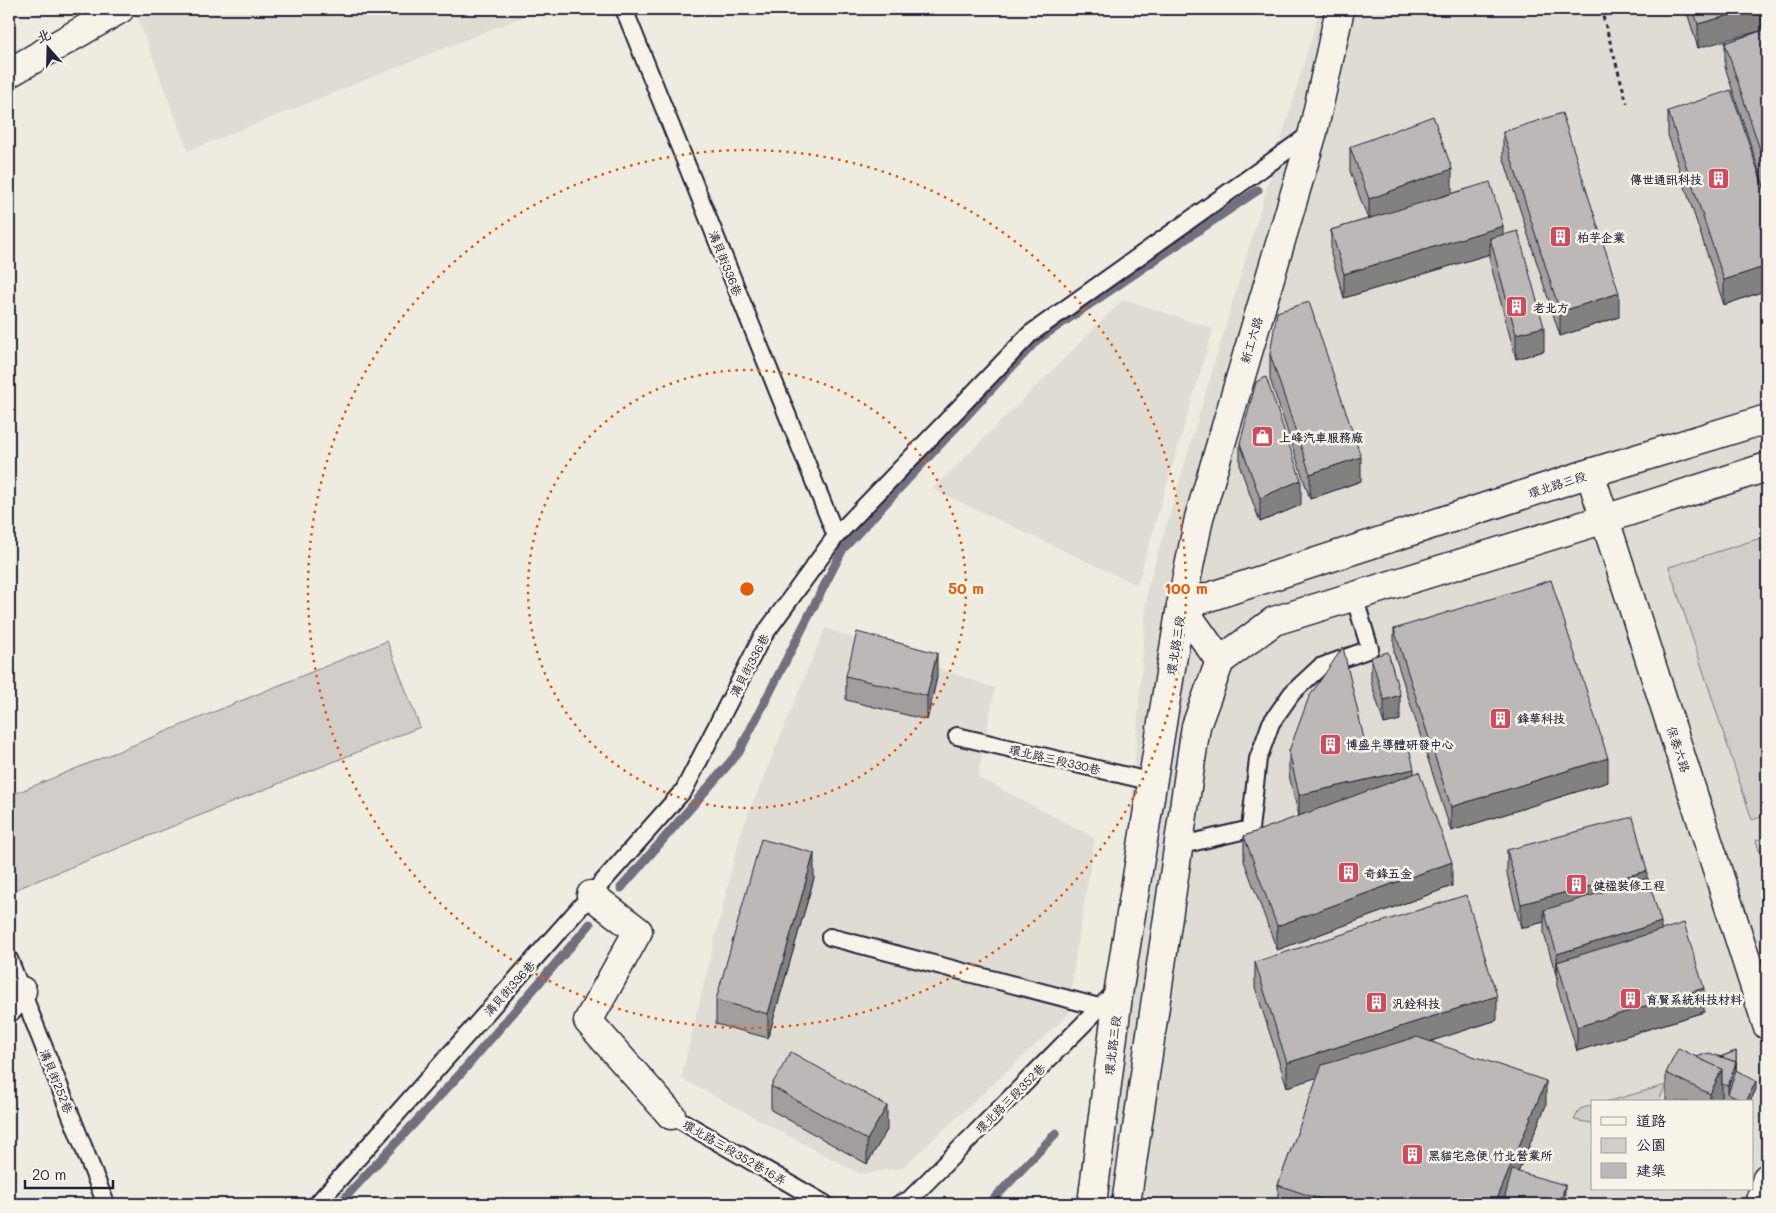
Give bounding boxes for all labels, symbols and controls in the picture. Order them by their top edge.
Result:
north arrow [22,22,72,72]
text: 北 [34,24,53,47]
building icon: 傳世通訊科技 [1706,167,1730,191]
place label: 傳世通訊科技 [1630,171,1702,187]
building icon: 柏芋企業 [1549,225,1573,249]
street label: 溝貝街336巷 [706,228,746,298]
place label: 柏芋企業 [1577,229,1625,245]
building icon: 老北方 [1505,295,1529,319]
place label: 老北方 [1533,299,1569,315]
street label: 新工六路 [1236,315,1266,365]
shop icon: 上峰汽車服務廠 [1251,425,1275,449]
place label: 上峰汽車服務廠 [1279,429,1363,445]
street label: 環北路三段 [1526,467,1588,501]
text: 50 m [948,578,984,598]
text: 100 m [1164,578,1208,598]
centre of rings [738,580,756,598]
street label: 環北路三段 [1162,614,1188,676]
street label: 溝貝街336巷 [726,631,772,699]
building icon: 鋒華科技 [1489,706,1513,730]
place label: 鋒華科技 [1517,710,1565,726]
street label: 保泰六路 [1664,724,1694,774]
building icon: 博盛半導體研發中心 [1318,732,1342,756]
place label: 博盛半導體研發中心 [1346,736,1454,752]
street label: 環北路三段330巷 [1008,741,1102,777]
building icon: 奇鋒五金 [1336,861,1360,885]
place label: 奇鋒五金 [1364,865,1412,881]
building icon: 健楹裝修工程 [1565,873,1589,897]
place label: 健楹裝修工程 [1593,877,1665,893]
street label: 溝貝街336巷 [480,957,538,1019]
building icon: 育賢系統科技材料 [1618,987,1642,1011]
building icon: 汎銓科技 [1364,991,1388,1015]
place label: 育賢系統科技材料 [1646,991,1743,1007]
place label: 汎銓科技 [1392,995,1440,1011]
street label: 環北路三段 [1100,1014,1124,1076]
street label: 溝貝街252巷 [37,1046,77,1116]
street label: 環北路三段352巷 [972,1060,1048,1136]
legend [1591,1100,1754,1190]
text: 道路 [1636,1110,1666,1130]
street label: 環北路三段352巷16弄 [680,1116,790,1188]
text: 公園 [1636,1134,1666,1154]
building icon: 黑貓宅急便 竹北營業所 [1400,1143,1424,1167]
place label: 黑貓宅急便 竹北營業所 [1428,1147,1553,1163]
scale bar [25,1158,112,1190]
text: 建築 [1636,1160,1666,1180]
text: 20 m [32,1164,66,1184]

